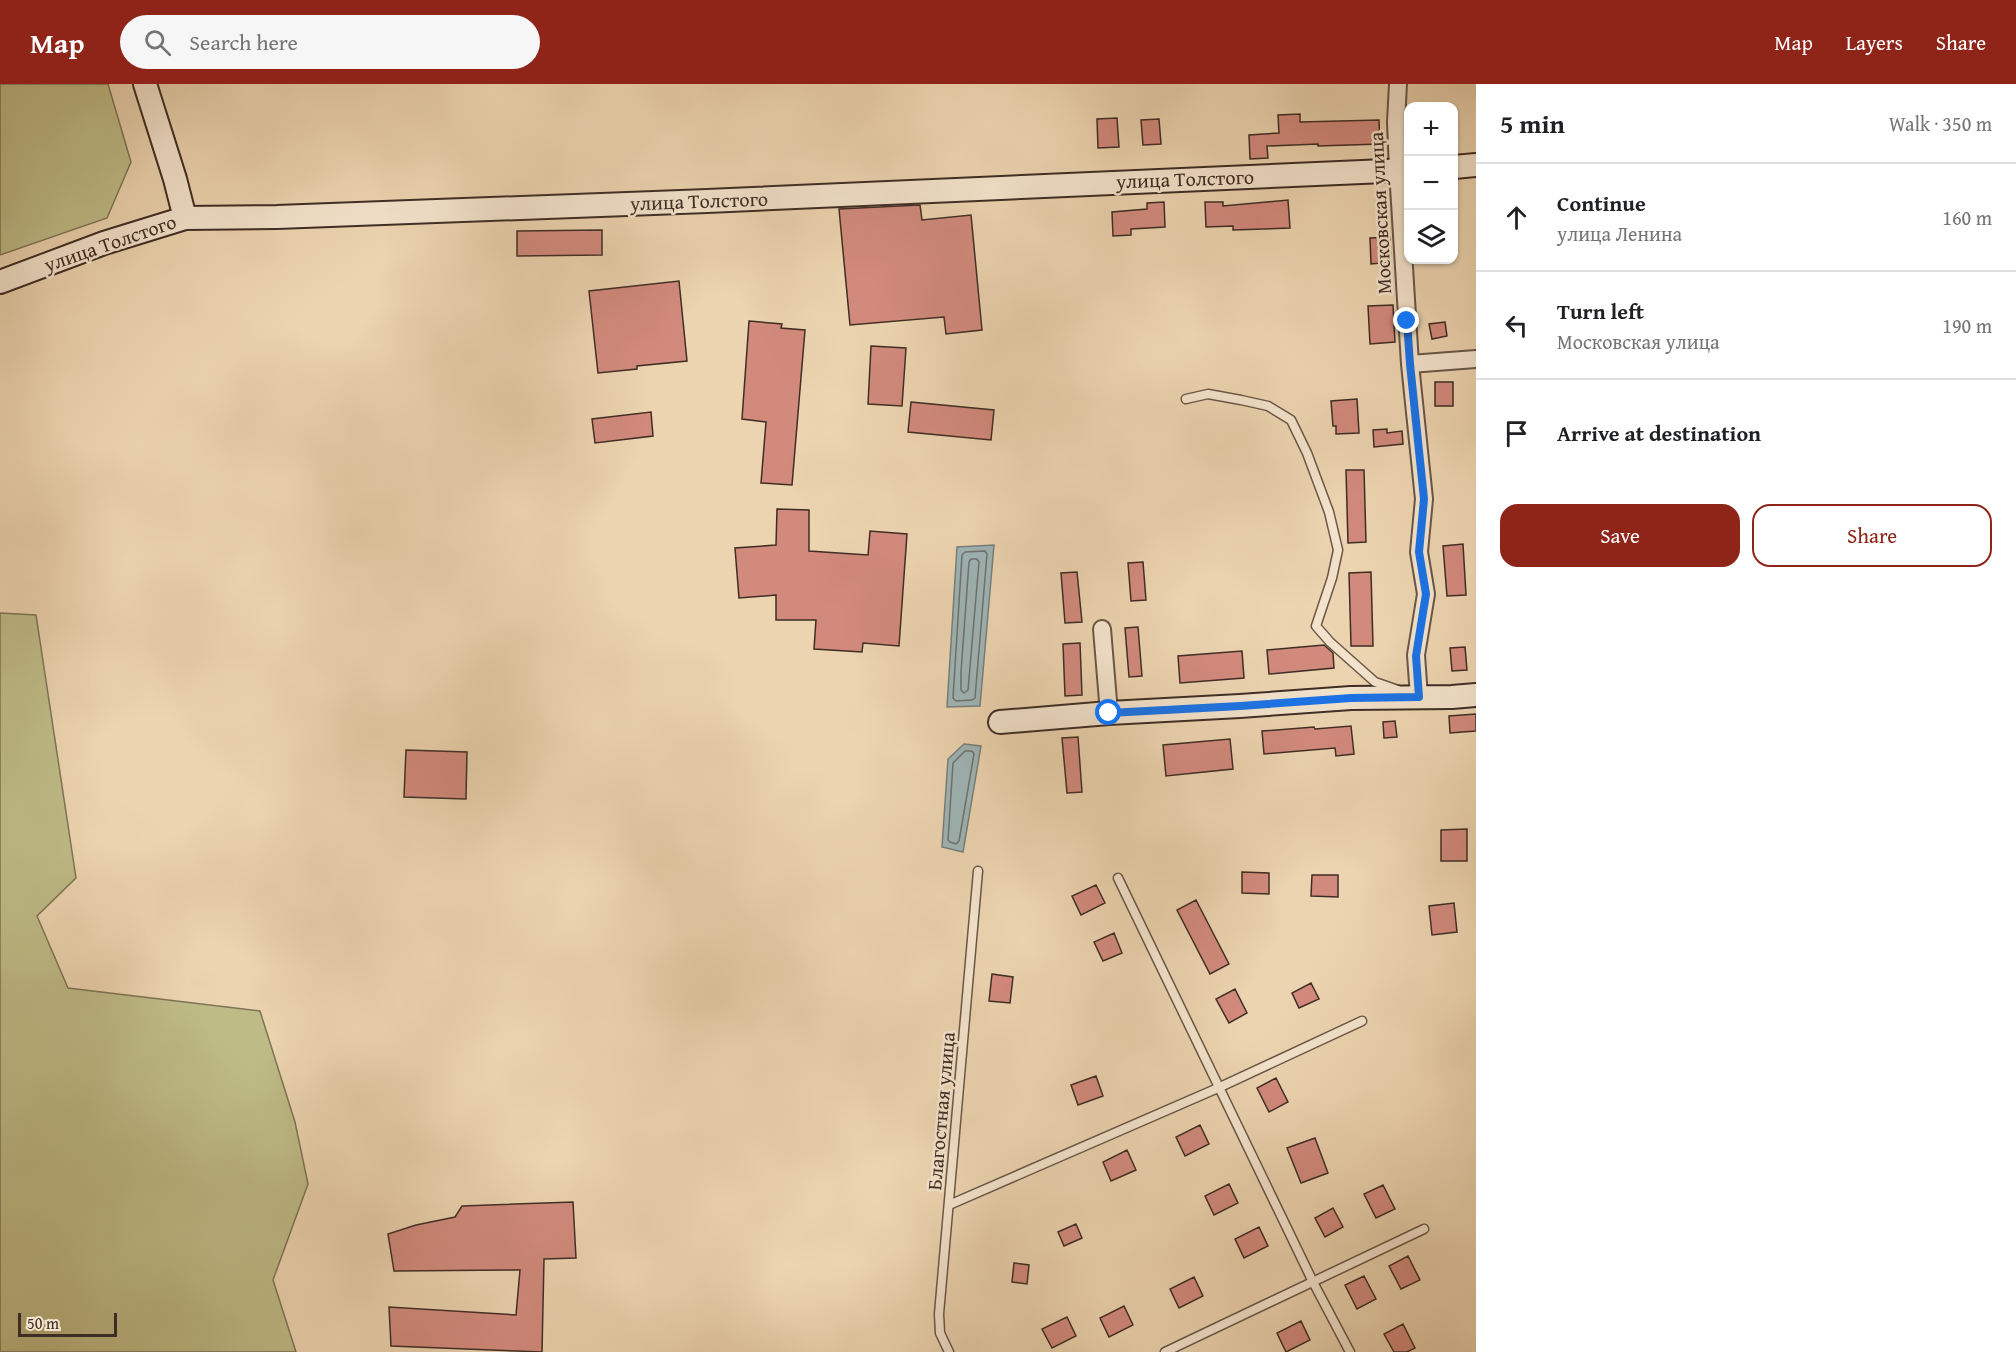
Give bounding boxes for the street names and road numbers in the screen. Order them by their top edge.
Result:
street label: Московская улица [1361,131,1398,295]
street label: улица Толстого [1114,162,1255,195]
street label: улица Толстого [628,184,769,217]
street label: улица Толстого [39,206,180,279]
street label: Благостная улица [919,1030,962,1191]

